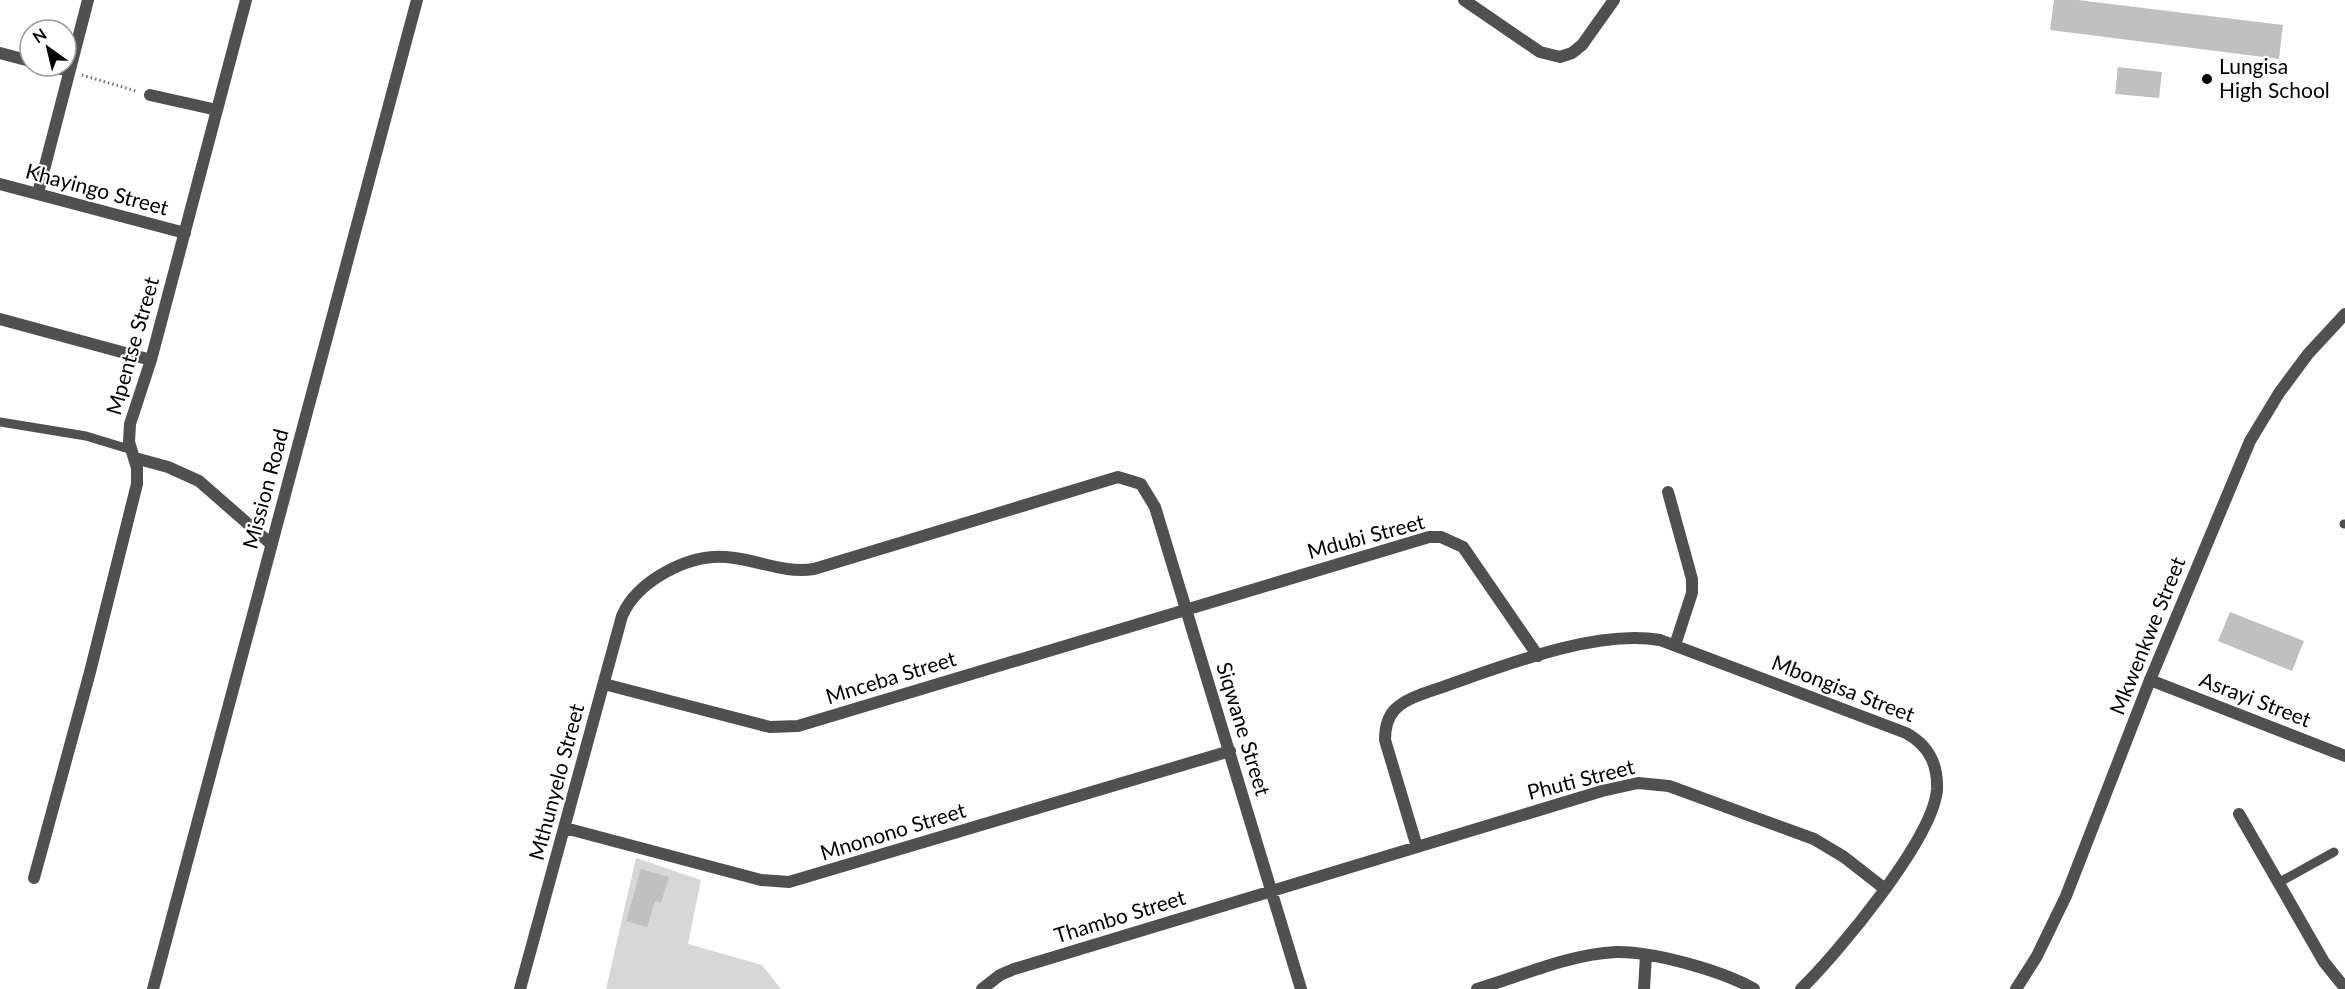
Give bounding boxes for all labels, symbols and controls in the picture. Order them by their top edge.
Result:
north arrow [18,18,78,78]
text: N [29,24,50,46]
place label: Lungisa High School [2219,53,2330,102]
marker: Lungisa High School [2200,72,2214,86]
street label: Khayingo Street [23,157,172,220]
street label: Mpentse Street [100,273,163,417]
street label: Mission Road [237,426,293,551]
street label: Mdubi Street [1304,508,1427,563]
street label: Mkwenkwe Street [2104,552,2190,718]
street label: Mnceba Street [822,645,959,708]
street label: Mbongisa Street [1769,649,1919,726]
street label: Siqwane Street [1212,659,1277,799]
street label: Asrayi Street [2196,666,2315,731]
street label: Mthunyelo Street [523,700,589,862]
street label: Phuti Street [1524,753,1637,804]
street label: Mnonono Street [817,796,969,865]
street label: Thambo Street [1051,884,1189,947]

